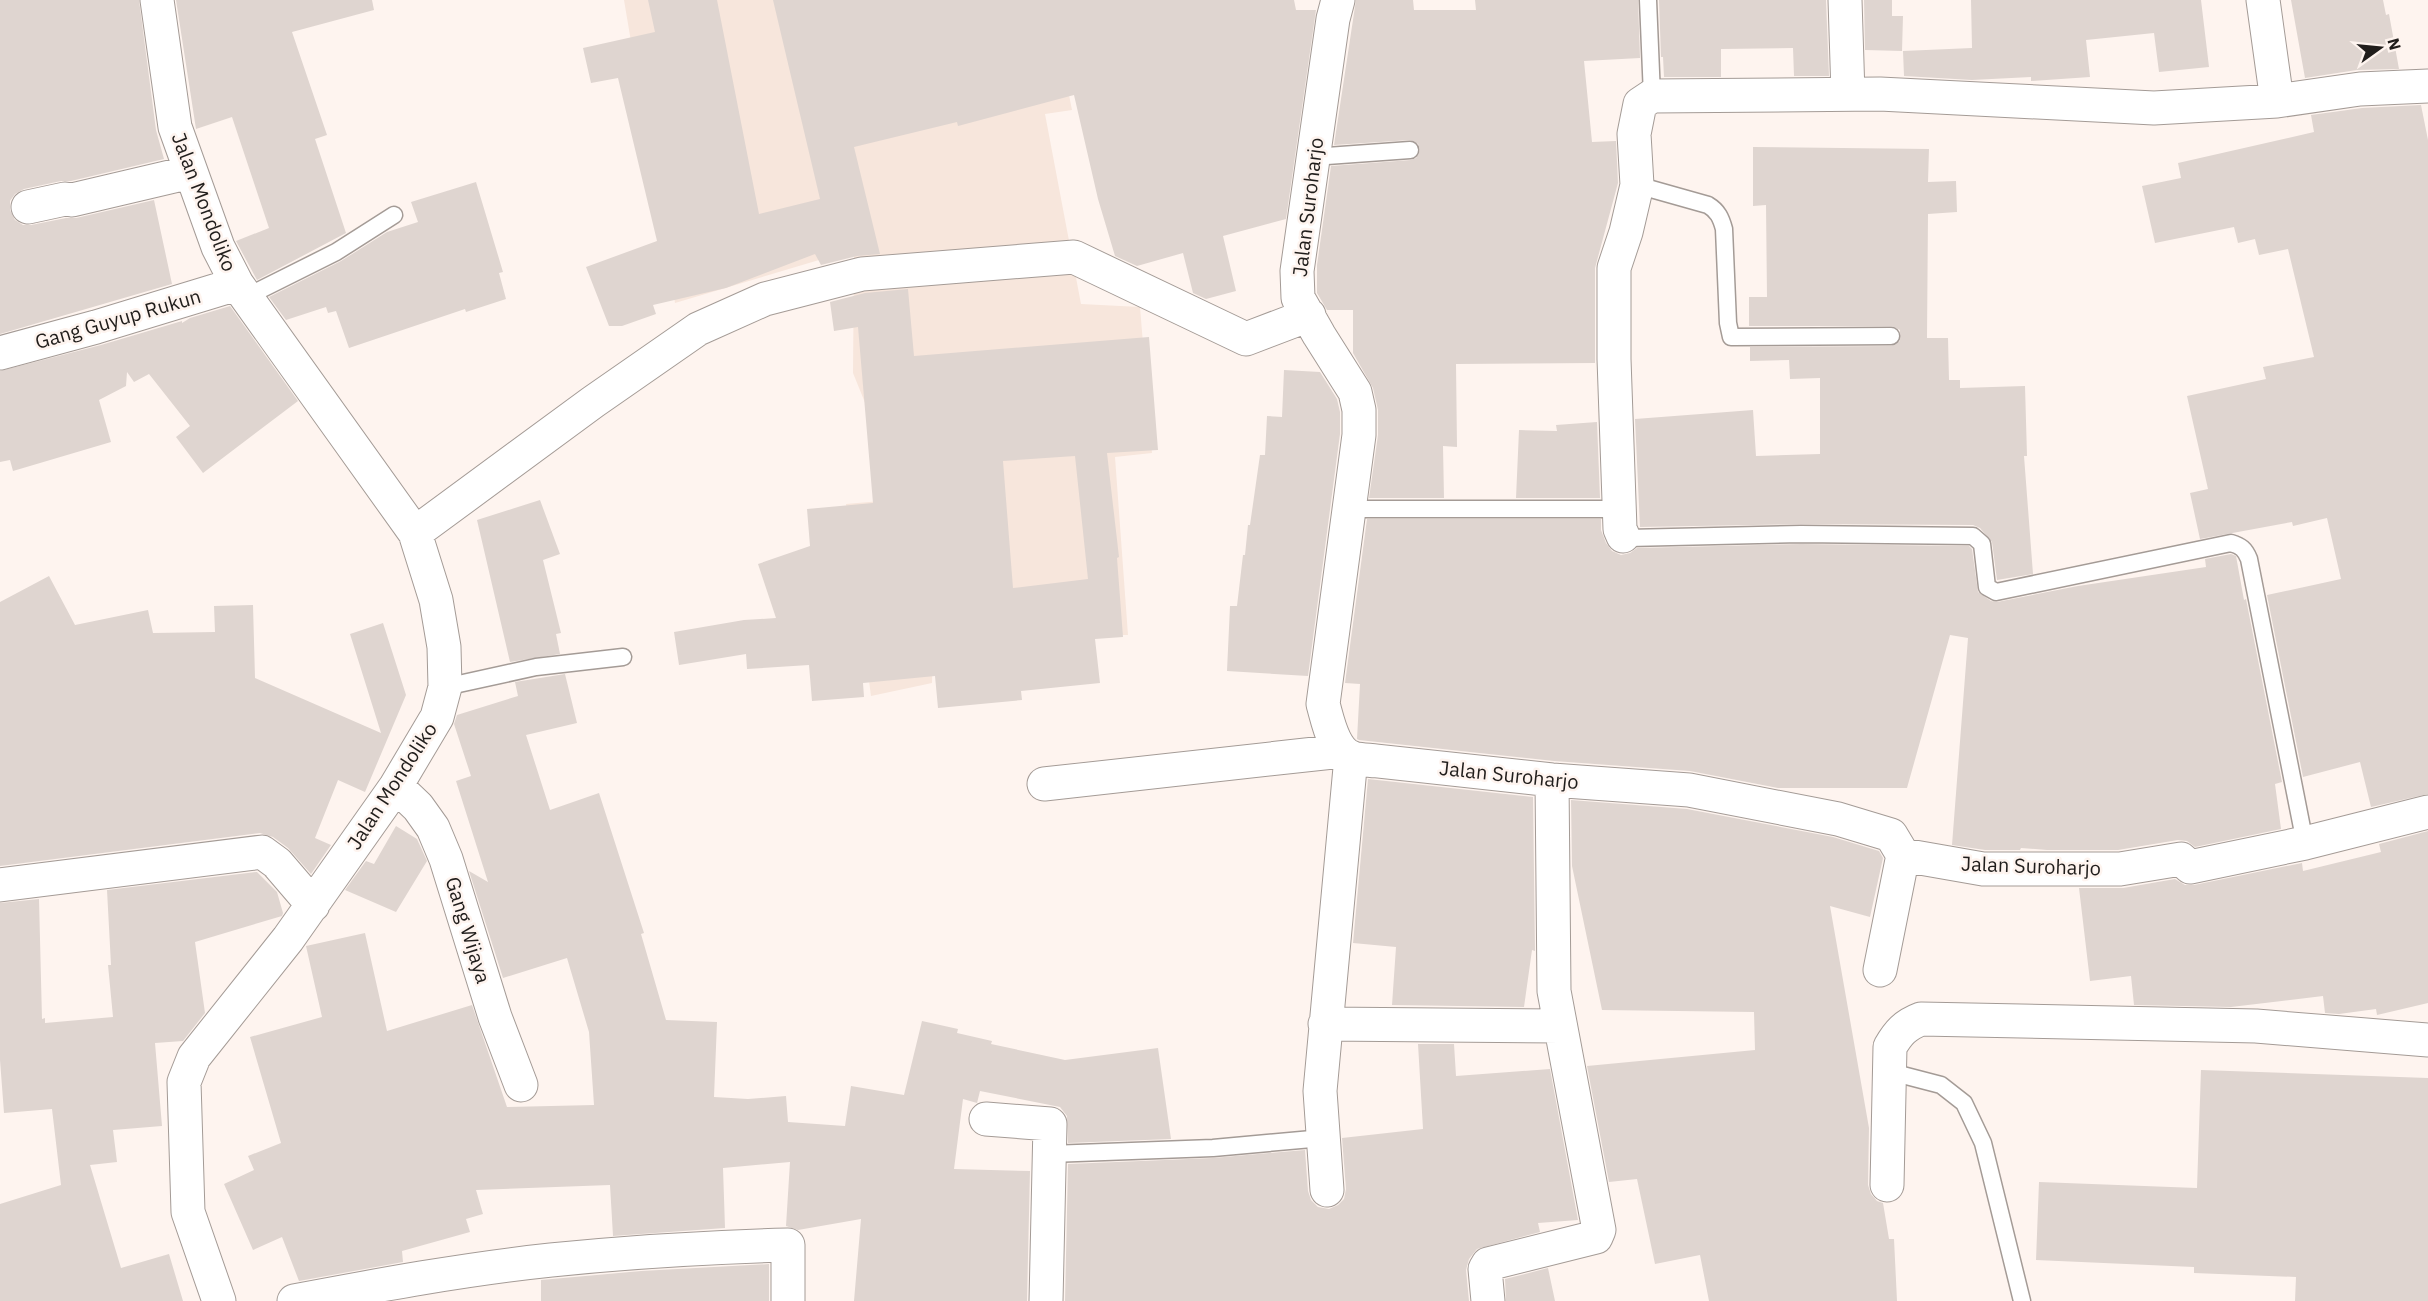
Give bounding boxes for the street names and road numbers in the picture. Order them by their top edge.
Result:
street label: Jalan Mondoliko [166,129,243,275]
street label: Jalan Suroharjo [1286,136,1329,278]
street label: Gang Guyup Rukun [32,282,204,355]
street label: Jalan Mondoliko [340,717,443,855]
street label: Jalan Suroharjo [1438,754,1580,795]
street label: Jalan Suroharjo [1961,850,2101,881]
street label: Gang Wijaya [439,873,498,987]

